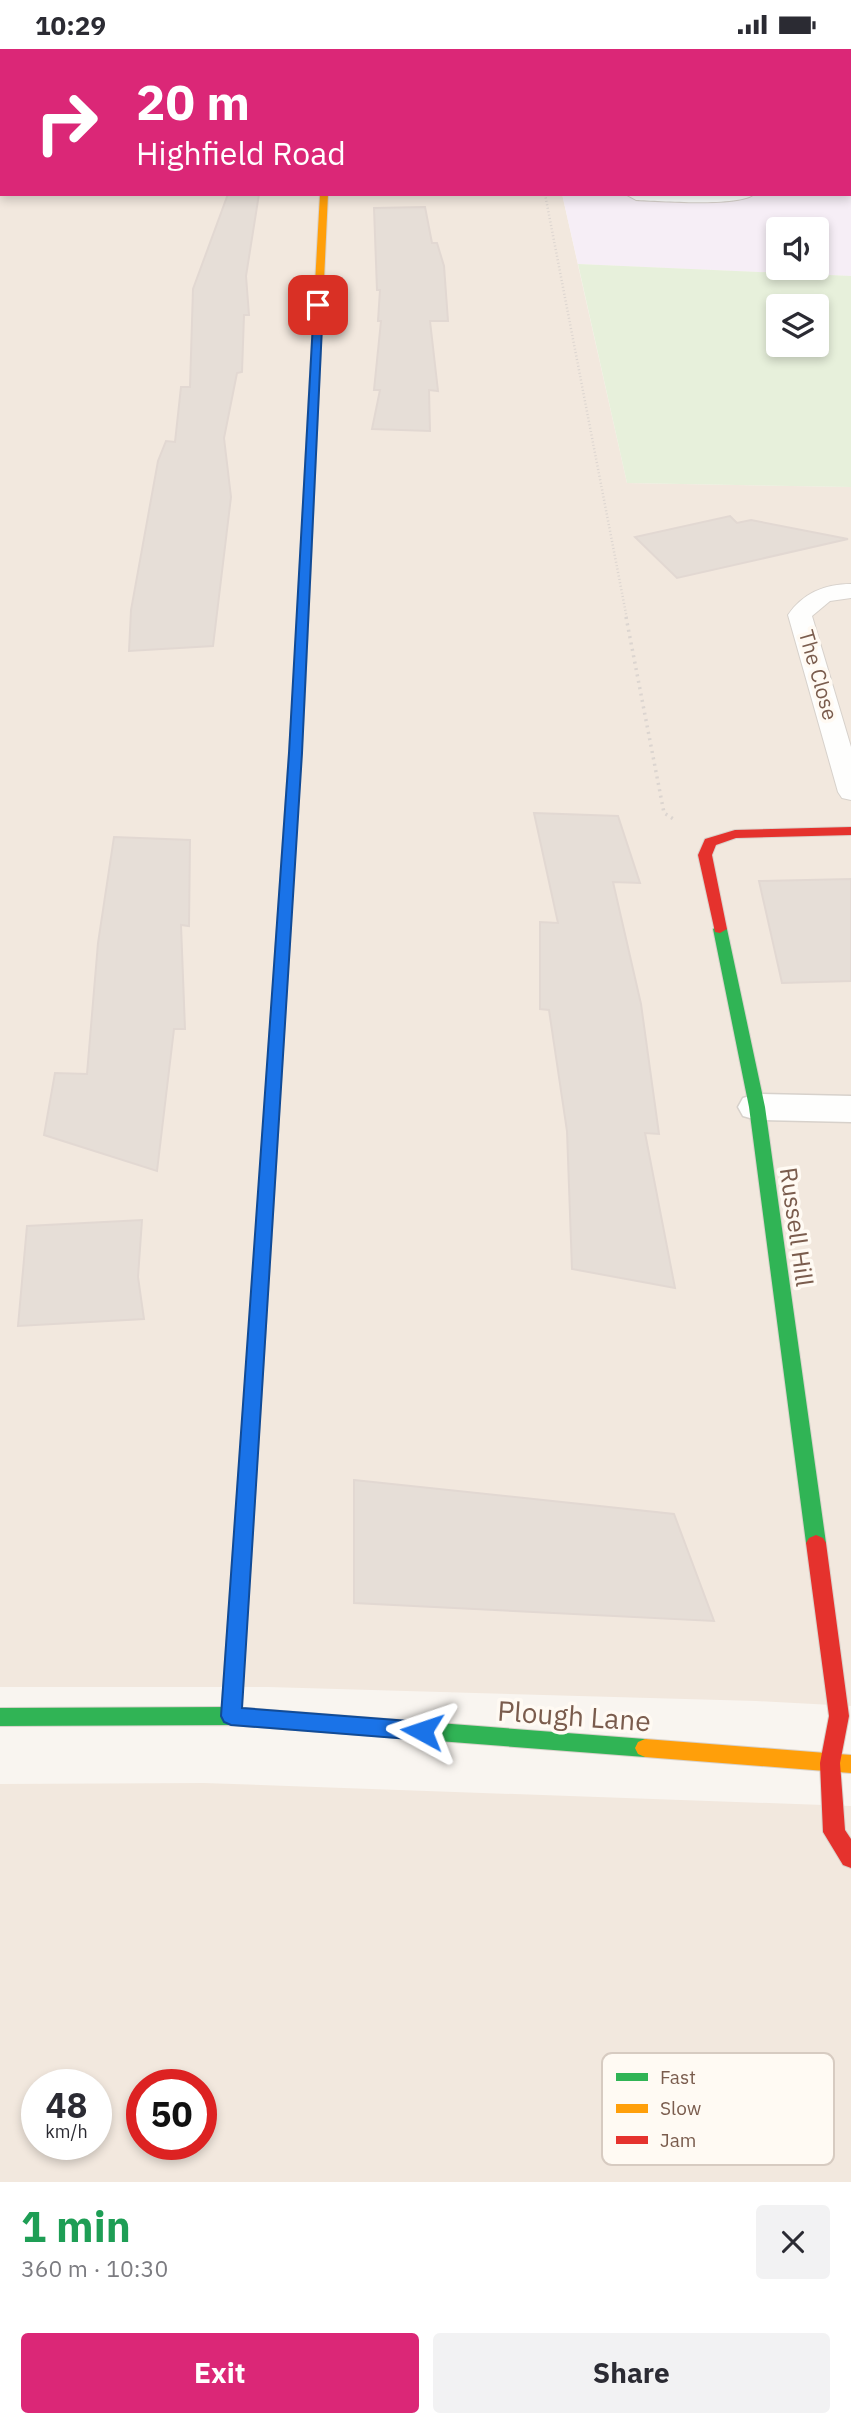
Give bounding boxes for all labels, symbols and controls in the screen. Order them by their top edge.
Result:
text: 10:29 [35,8,106,42]
text: 20 m [136,70,250,133]
icon: right [21,77,112,168]
text: Highfield Road [136,132,346,174]
map controls [766,217,829,357]
button: sound [766,217,829,280]
pin [288,275,348,335]
icon: arrive [299,286,337,324]
button: layers [766,294,829,357]
street label: The Close [793,626,845,723]
street label: Russell Hill [773,1165,821,1288]
street label: Plough Lane [496,1692,652,1739]
position arrow [385,1694,459,1768]
legend [602,2053,834,2165]
text: Fast [660,2065,696,2089]
speed limit sign: 50 [126,2069,217,2160]
text: 48 [45,2082,88,2128]
text: Slow [660,2096,701,2120]
text: km/h [45,2120,88,2143]
text: Jam [660,2128,696,2152]
text: 1 min [21,2199,131,2254]
button: close [756,2205,830,2279]
text: 360 m · 10:30 [21,2253,168,2283]
button: Exit [21,2333,419,2413]
button: Share [433,2333,830,2413]

